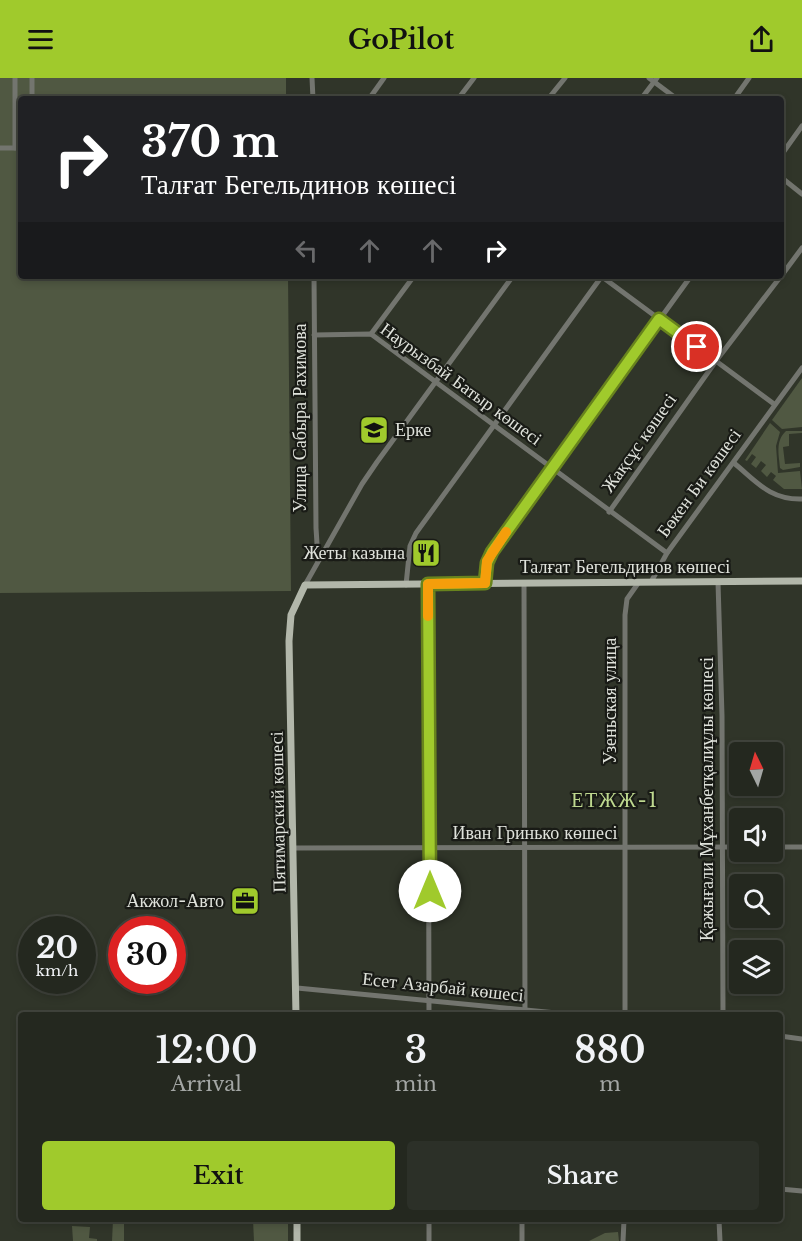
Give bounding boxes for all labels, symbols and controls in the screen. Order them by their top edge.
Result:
icon: menu [24,23,57,56]
text: GoPilot [348,23,454,56]
icon: share [745,23,778,56]
text: 370 m [141,116,279,168]
icon: right [42,120,120,198]
text: Талғат Бегельдинов көшесі [141,168,457,201]
icon: left [290,234,323,267]
icon: ahead [353,234,386,267]
icon: ahead [416,234,449,267]
icon: right [479,234,512,267]
street label: Наурызбай Батыр көшесі [376,318,546,450]
pin [671,321,722,372]
street label: Улица Сабыра Рахимова [289,324,311,512]
icon: arrive [680,330,713,363]
street label: Жақсұс көшесі [597,389,681,497]
school or university icon: Ерке [358,414,390,446]
place label: Ерке [395,419,431,441]
street label: Бөкен Би көшесі [652,425,746,541]
restaurant icon: Жеты казына [410,537,442,569]
place label: Жеты казына [303,542,405,564]
street label: Талғат Бегельдинов көшесі [520,556,730,578]
street label: Узеньская улица [599,638,621,764]
street label: Қажығали Мұханбетқалиұлы көшесі [696,657,718,941]
street label: Пятимарский көшесі [266,731,290,893]
north arrow [729,742,783,796]
map controls [729,742,783,994]
district label: ЕТЖЖ-1 [571,788,659,812]
button: sound [729,808,783,862]
street label: Иван Гринько көшесі [453,822,617,844]
position arrow [398,859,462,923]
button: search [729,874,783,928]
office icon: Акжол-Авто [229,885,261,917]
place label: Акжол-Авто [127,890,224,912]
speed limit sign: 30 [108,916,186,994]
text: 20 [36,929,78,966]
button: layers [729,940,783,994]
text: km/h [36,961,78,980]
street label: Есет Азарбай көшесі [361,968,525,1006]
text: 12:00 [155,1028,258,1073]
text: 3 [405,1028,427,1073]
text: 880 [574,1028,646,1073]
text: Arrival [171,1072,242,1096]
text: min [395,1072,437,1096]
text: m [599,1072,621,1096]
button: Exit [42,1141,395,1210]
button: Share [407,1141,759,1210]

